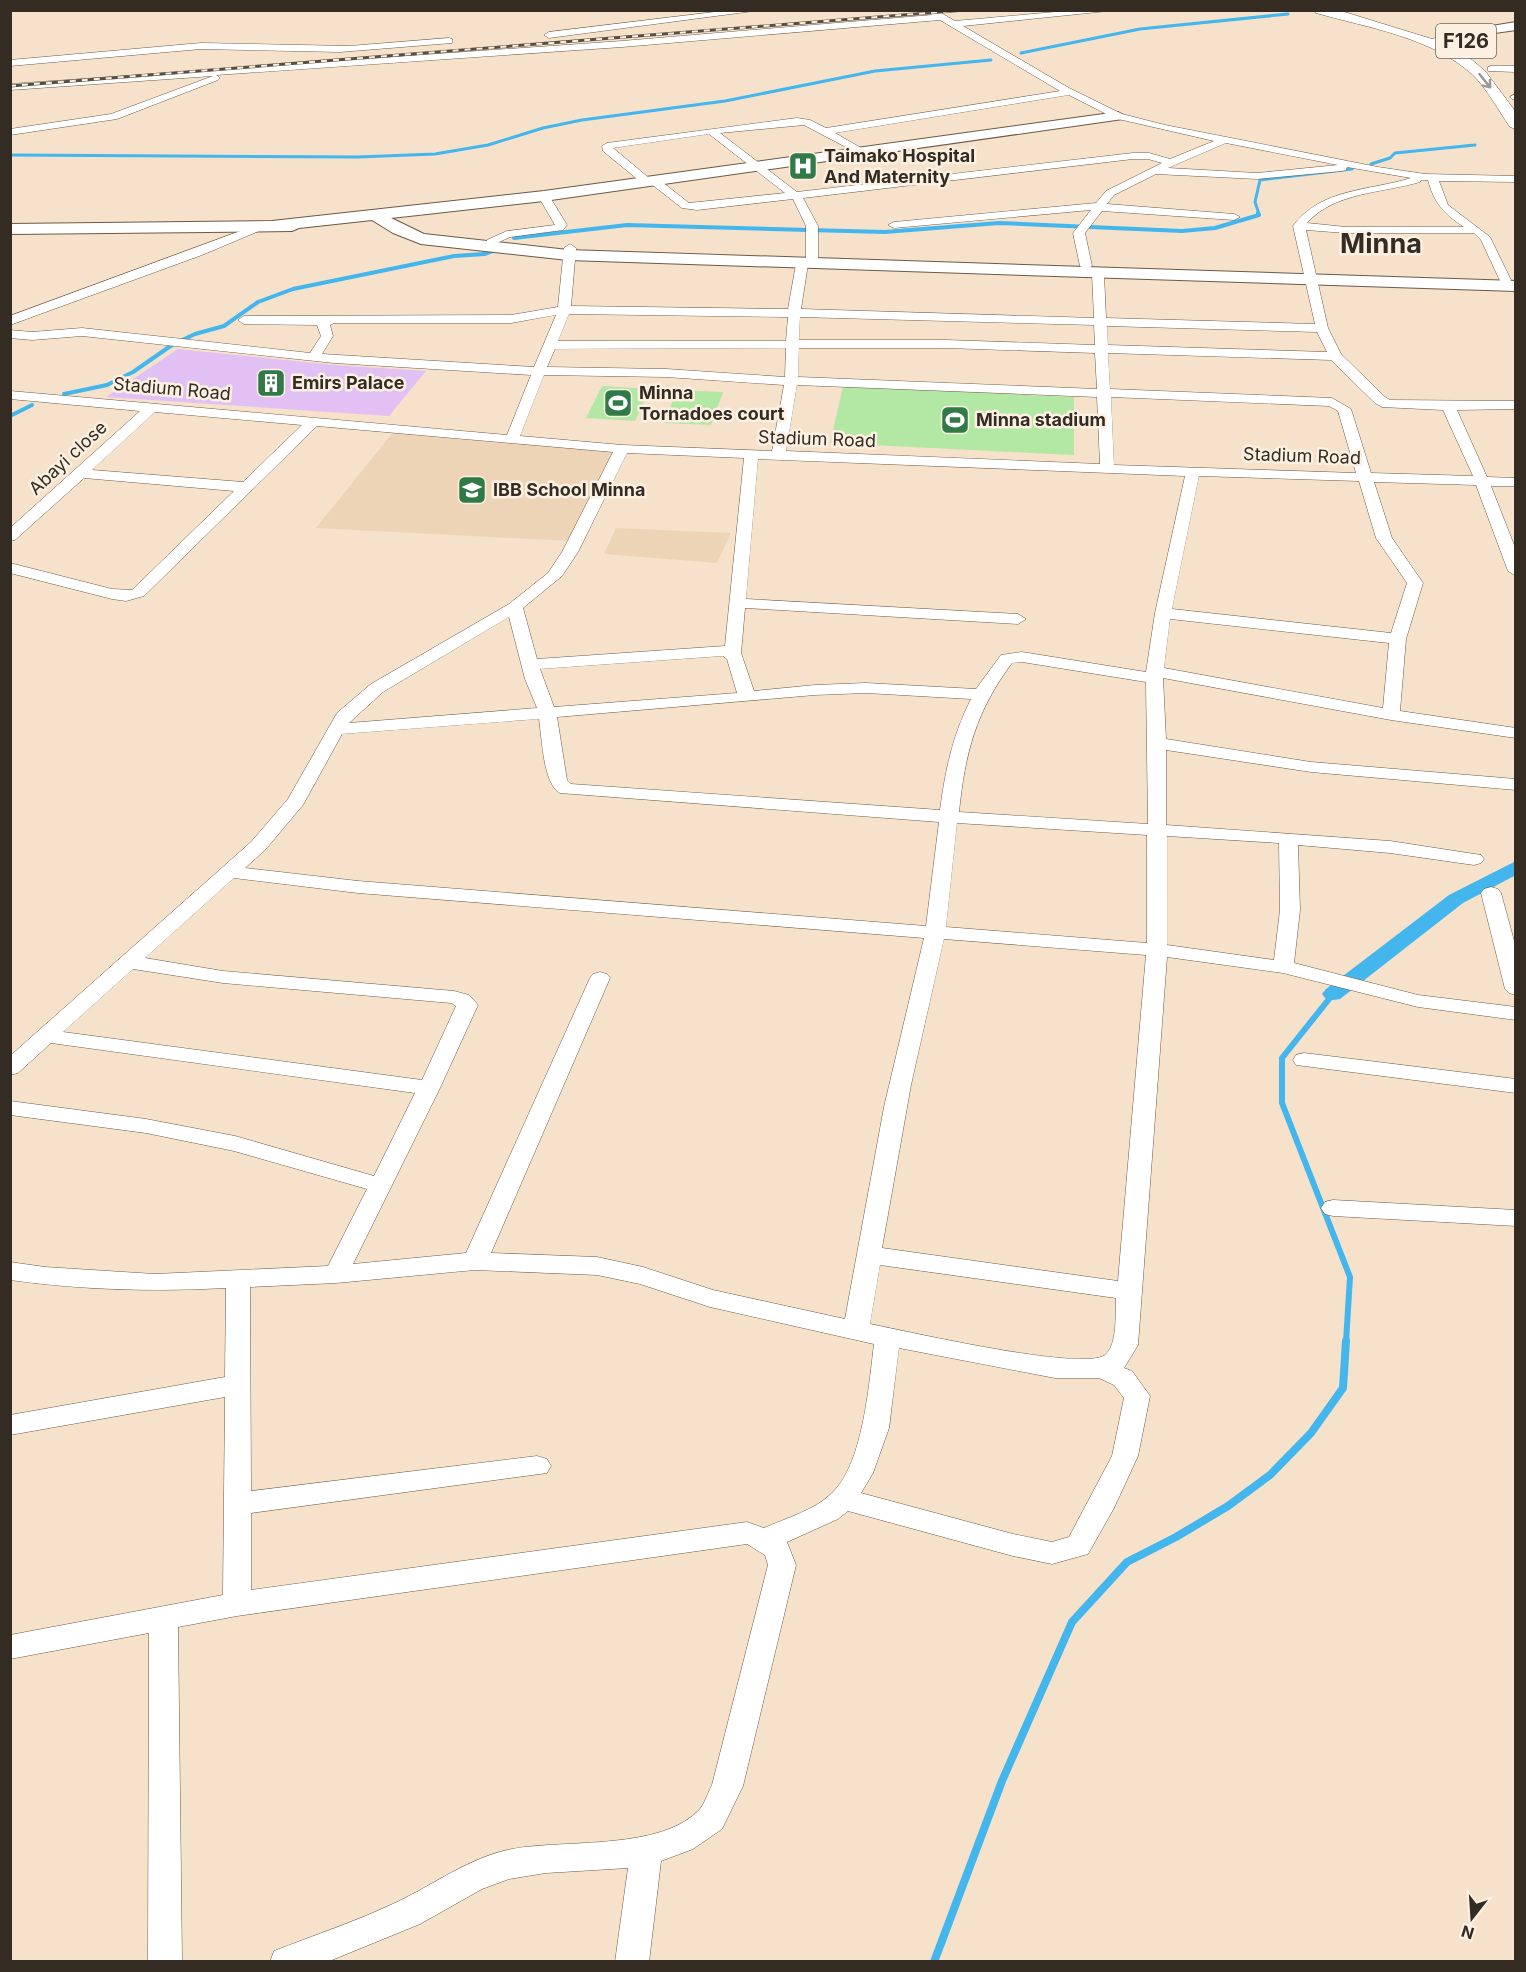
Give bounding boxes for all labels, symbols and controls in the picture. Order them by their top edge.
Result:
road number: F126 [1436,24,1496,58]
one-way arrow [1479,73,1492,89]
place label: Taimako Hospital And Maternity [824,145,975,187]
hospital icon: Taimako Hospital And Maternity [787,150,819,182]
district label: Minna [1340,227,1422,260]
building icon: Emirs Palace [255,367,287,399]
place label: Emirs Palace [292,372,405,393]
street label: Stadium Road [112,373,232,404]
place label: Minna Tornadoes court [639,382,785,424]
sports icon: Minna Tornadoes court [602,387,634,419]
sports icon: Minna stadium [939,404,971,436]
place label: Minna stadium [976,409,1106,430]
street label: Abayi close [25,416,111,499]
street label: Stadium Road [758,426,876,451]
street label: Stadium Road [1243,443,1361,468]
school or university icon: IBB School Minna [456,474,488,506]
place label: IBB School Minna [493,479,645,500]
north arrow [1442,1888,1502,1948]
text: N [1459,1921,1476,1944]

